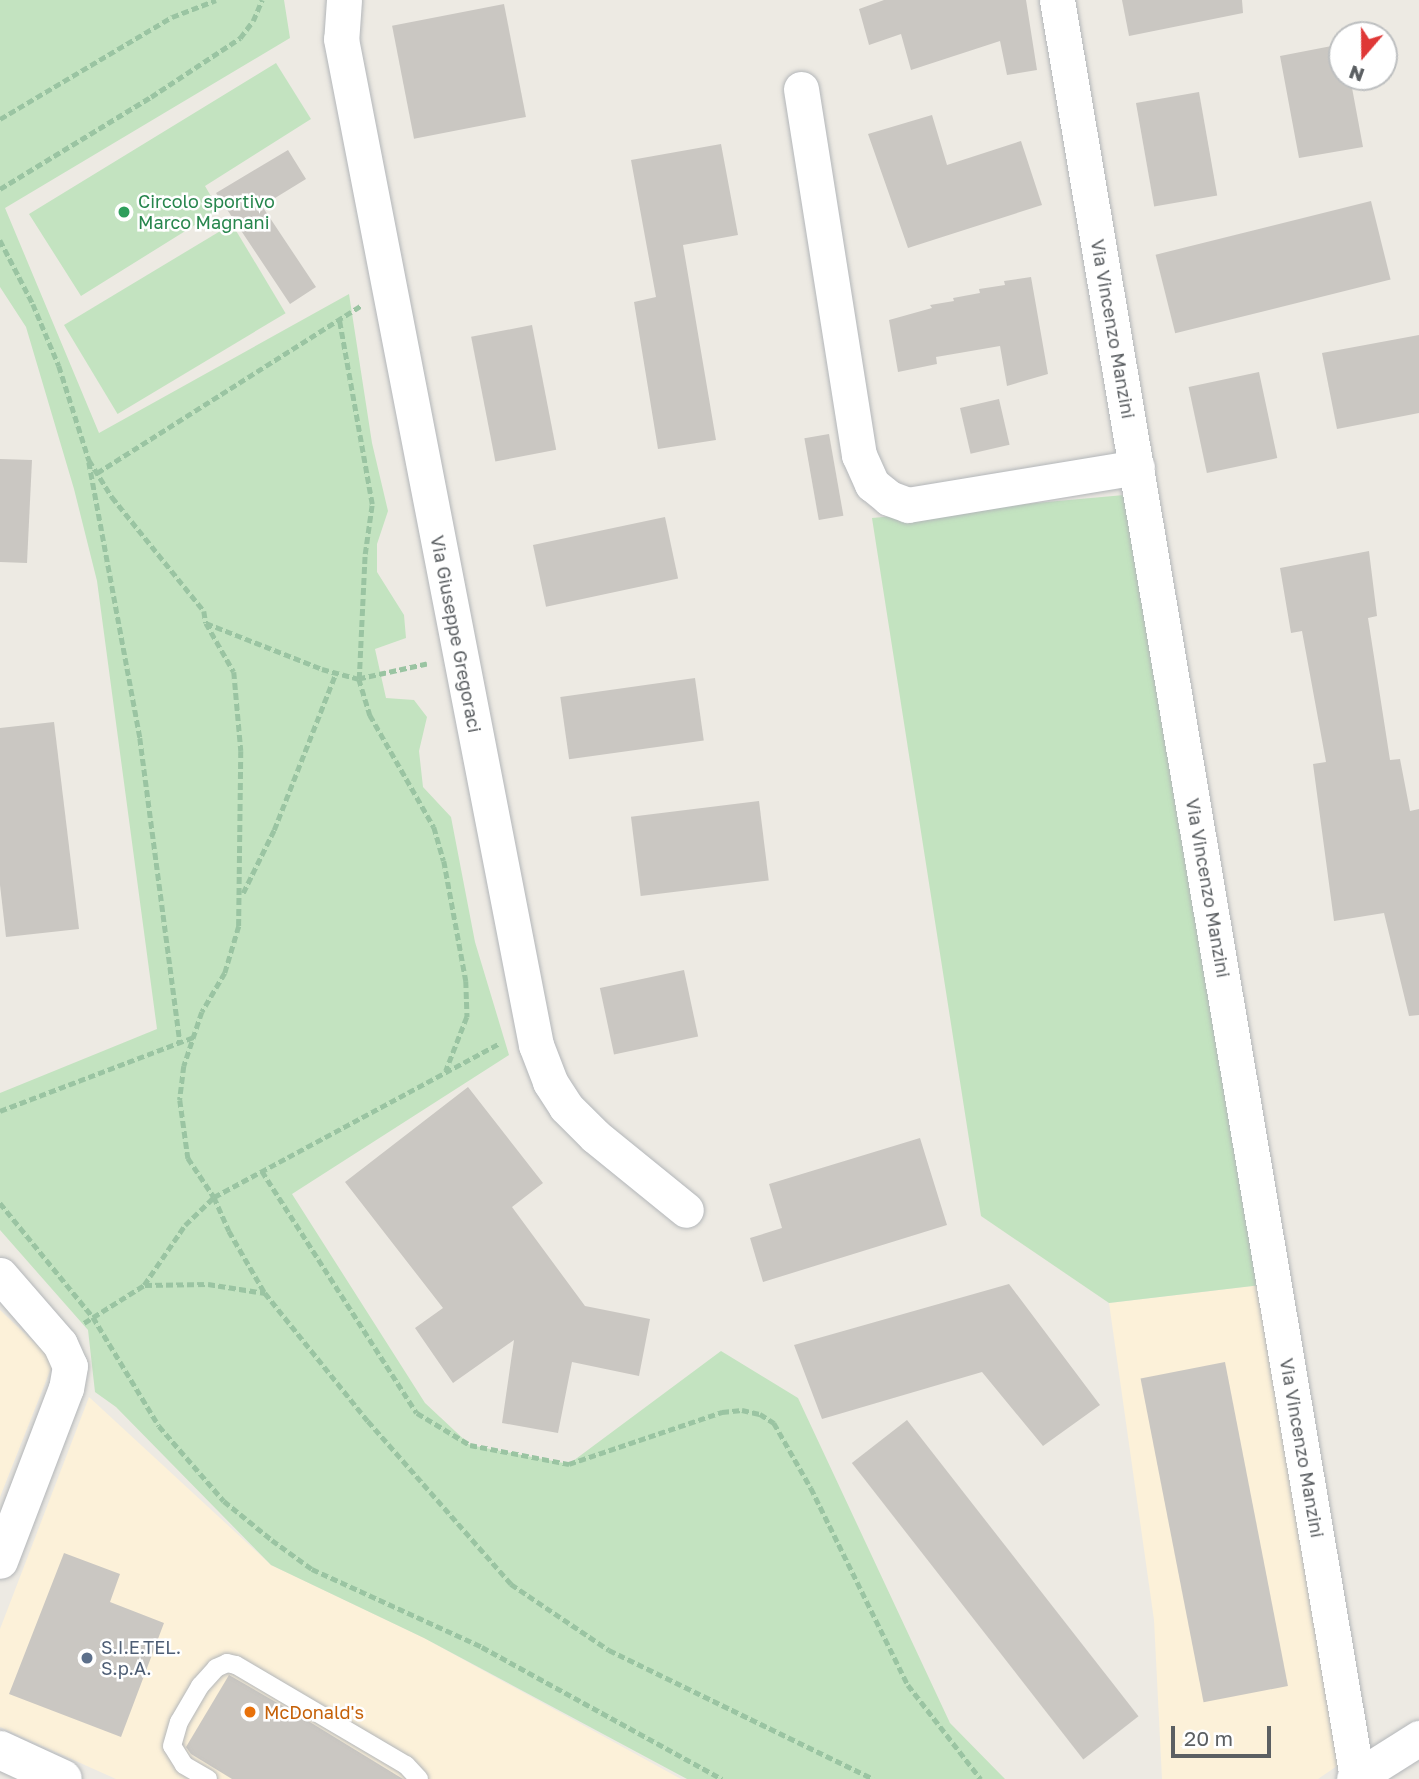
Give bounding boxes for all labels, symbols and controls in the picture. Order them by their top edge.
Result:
north arrow [1328,21,1398,91]
text: N [1346,61,1367,88]
place label: Circolo sportivo Marco Magnani [138,191,275,234]
marker: Circolo sportivo Marco Magnani [116,204,132,220]
street label: Via Vincenzo Manzini [1087,238,1139,420]
street label: Via Giuseppe Gregoraci [426,534,486,734]
street label: Via Vincenzo Manzini [1182,797,1234,979]
street label: Via Vincenzo Manzini [1276,1357,1328,1539]
place label: S.I.E.TEL. S.p.A. [101,1637,181,1680]
marker: S.I.E.TEL. S.p.A. [79,1650,95,1666]
place label: McDonald's [264,1701,364,1723]
marker: McDonald's [242,1704,258,1720]
scale bar [1174,1712,1274,1756]
text: 20 m [1184,1725,1233,1751]

